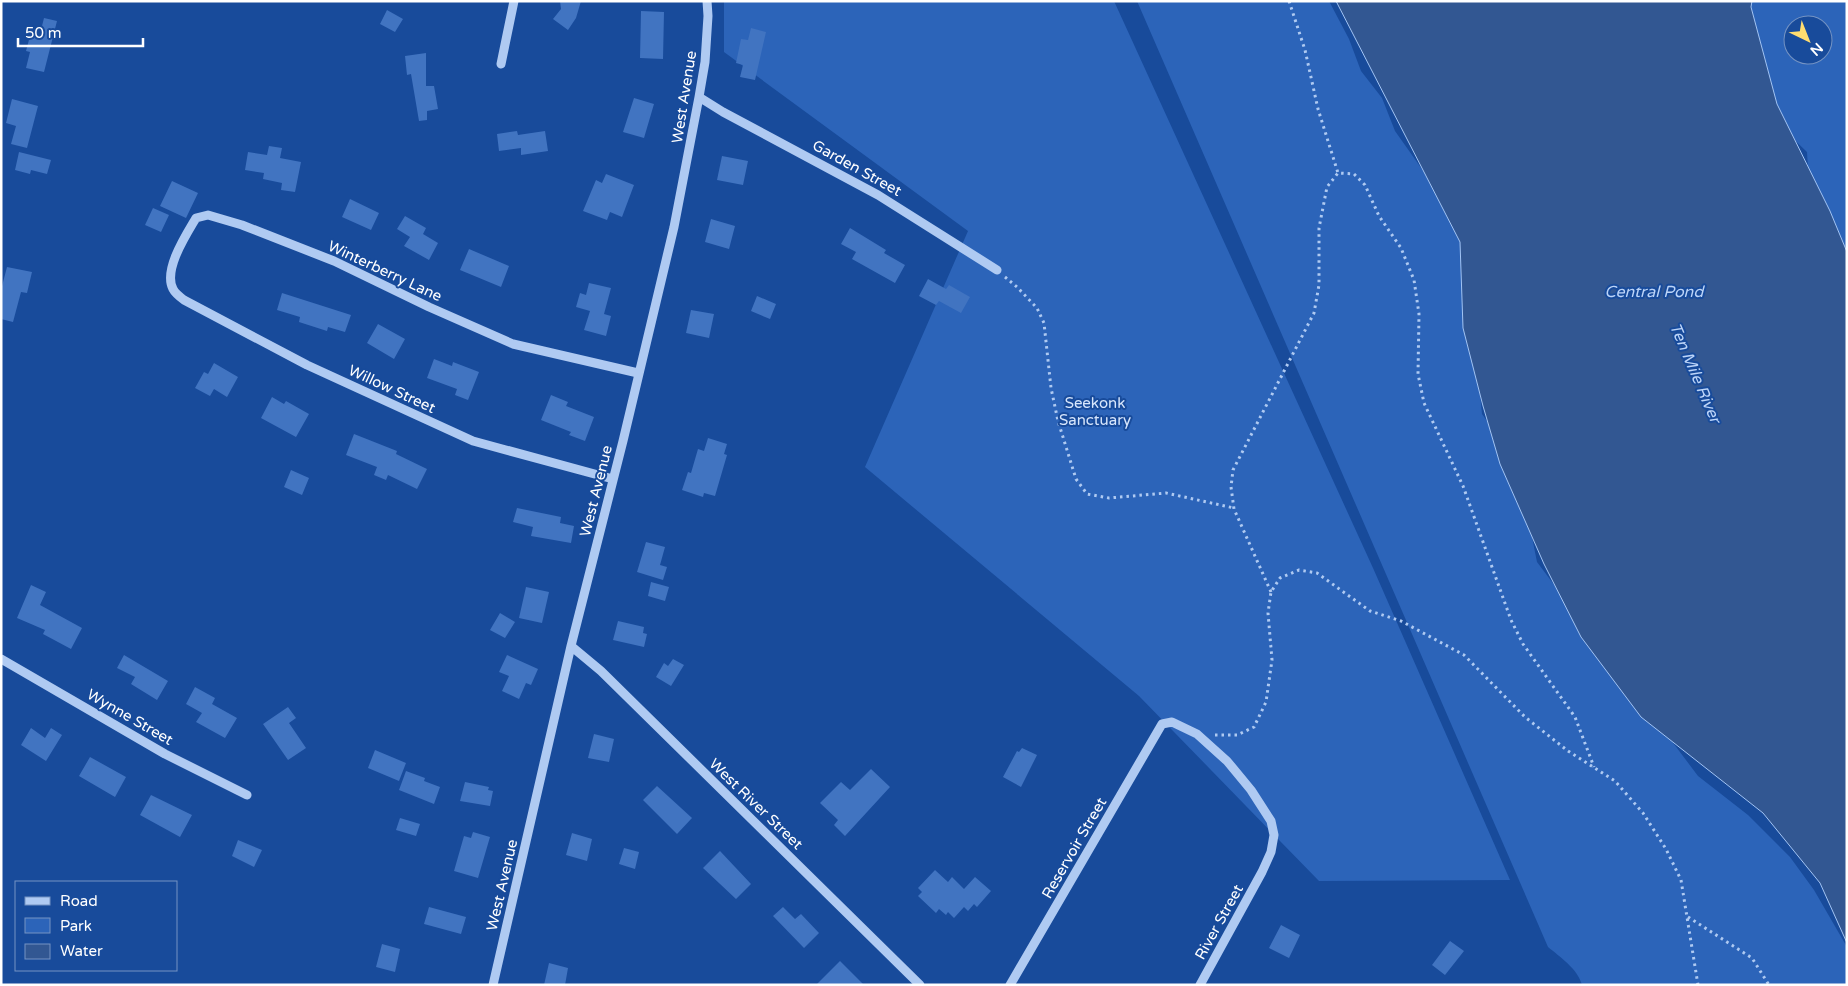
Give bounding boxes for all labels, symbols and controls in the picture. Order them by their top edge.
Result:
scale bar [18,15,142,47]
north arrow [1783,15,1833,65]
text: 50 m [25,24,62,42]
text: N [1807,39,1826,59]
street label: West Avenue [668,49,700,145]
street label: Garden Street [809,136,905,200]
street label: Winterberry Lane [325,237,445,305]
water label: Central Pond [1605,282,1705,302]
water label: Ten Mile River [1665,320,1726,428]
street label: Willow Street [346,361,439,417]
park label: Seekonk Sanctuary [1059,394,1131,429]
street label: West Avenue [576,443,616,539]
street label: Wynne Street [84,685,177,749]
street label: West River Street [705,755,807,853]
street label: Reservoir Street [1038,794,1110,902]
street label: West Avenue [483,837,521,933]
legend [15,881,178,971]
street label: River Street [1191,881,1247,963]
text: Road [60,892,98,910]
text: Park [60,917,92,935]
text: Water [60,942,103,960]

